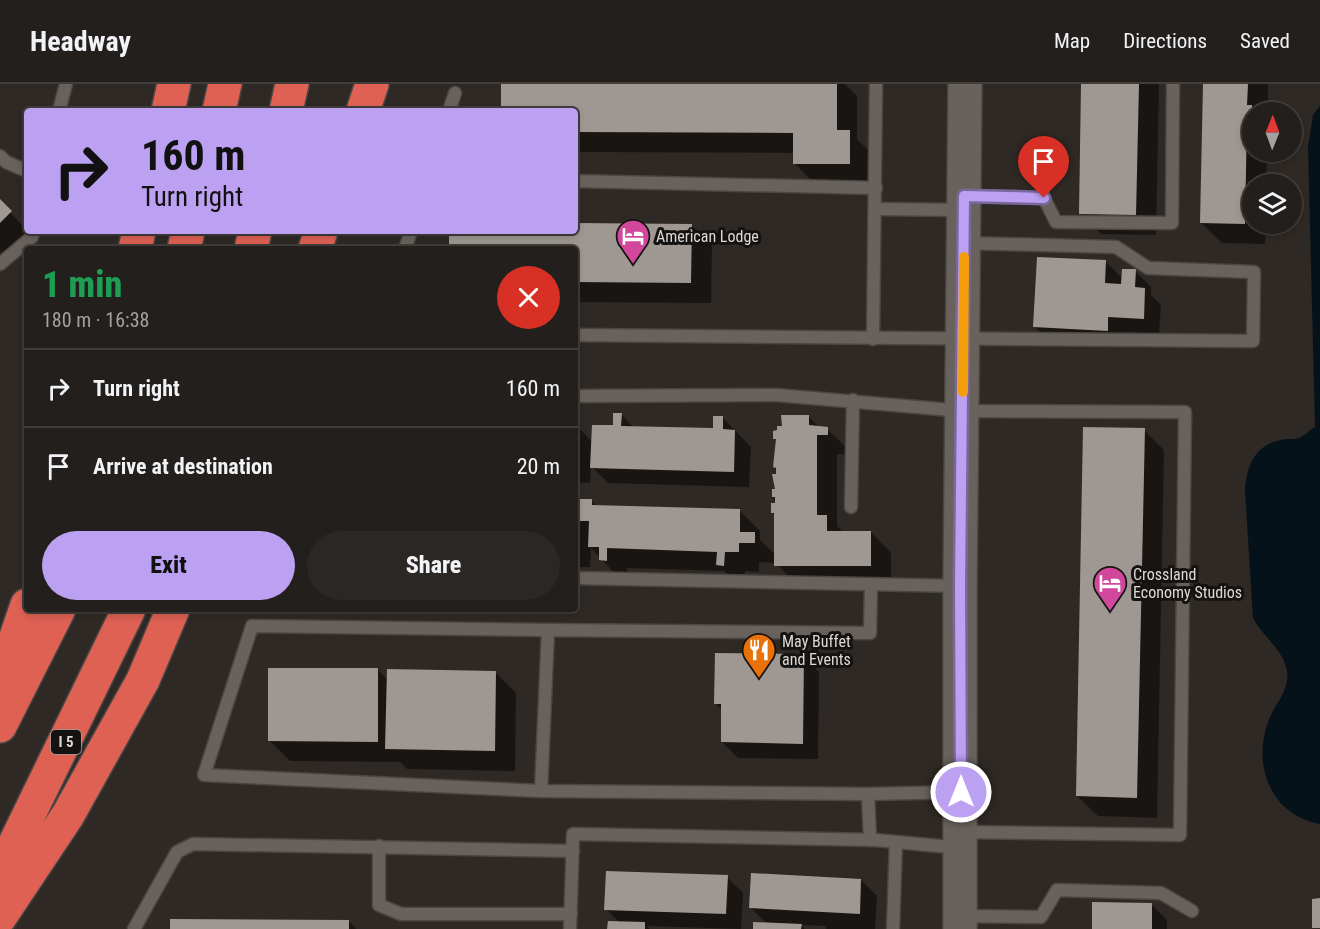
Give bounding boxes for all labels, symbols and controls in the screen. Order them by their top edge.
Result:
text: Headway [30,25,131,58]
text: Map [1054,29,1090,53]
text: Directions [1123,29,1207,53]
text: Saved [1240,29,1290,53]
north arrow [1242,102,1302,162]
map controls [1242,102,1302,234]
text: 160 m [141,131,246,180]
icon: right [42,132,120,210]
pin [1018,136,1069,198]
icon: arrive [1027,145,1060,178]
button: layers [1242,174,1302,234]
text: Turn right [141,181,243,213]
hotel icon: American Lodge [615,218,651,265]
place label: American Lodge [656,227,759,246]
text: 1 min [42,264,122,306]
button: close [497,266,560,329]
text: 180 m · 16:38 [42,308,149,332]
icon: right [42,372,75,405]
text: Turn right [93,376,180,401]
text: 160 m [506,376,560,401]
icon: arrive [42,450,75,483]
text: Arrive at destination [93,454,273,479]
text: 20 m [517,454,560,479]
button: Exit [42,531,295,600]
button: Share [307,531,560,600]
hotel icon: Crossland Economy Studios [1092,565,1128,612]
place label: Crossland Economy Studios [1133,565,1242,602]
restaurant icon: May Buffet and Events [741,632,777,679]
place label: May Buffet and Events [782,632,851,669]
road number: I 5 [51,730,81,754]
position arrow [929,760,993,824]

